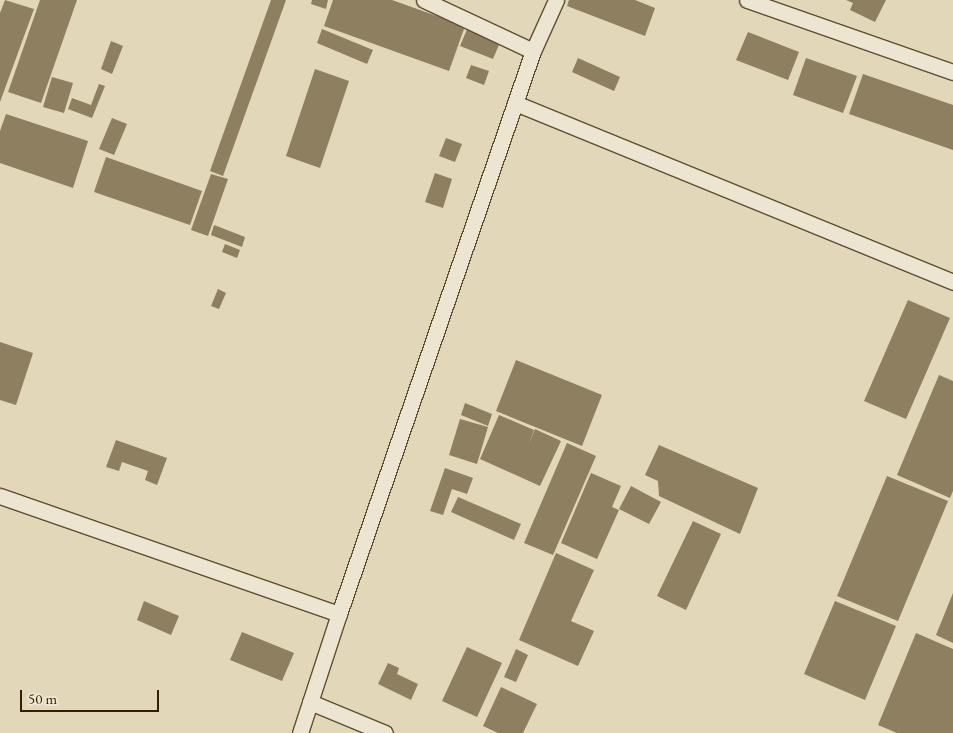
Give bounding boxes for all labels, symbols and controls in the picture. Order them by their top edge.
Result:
scale bar [22,680,161,712]
text: 50 m [28,689,57,708]

